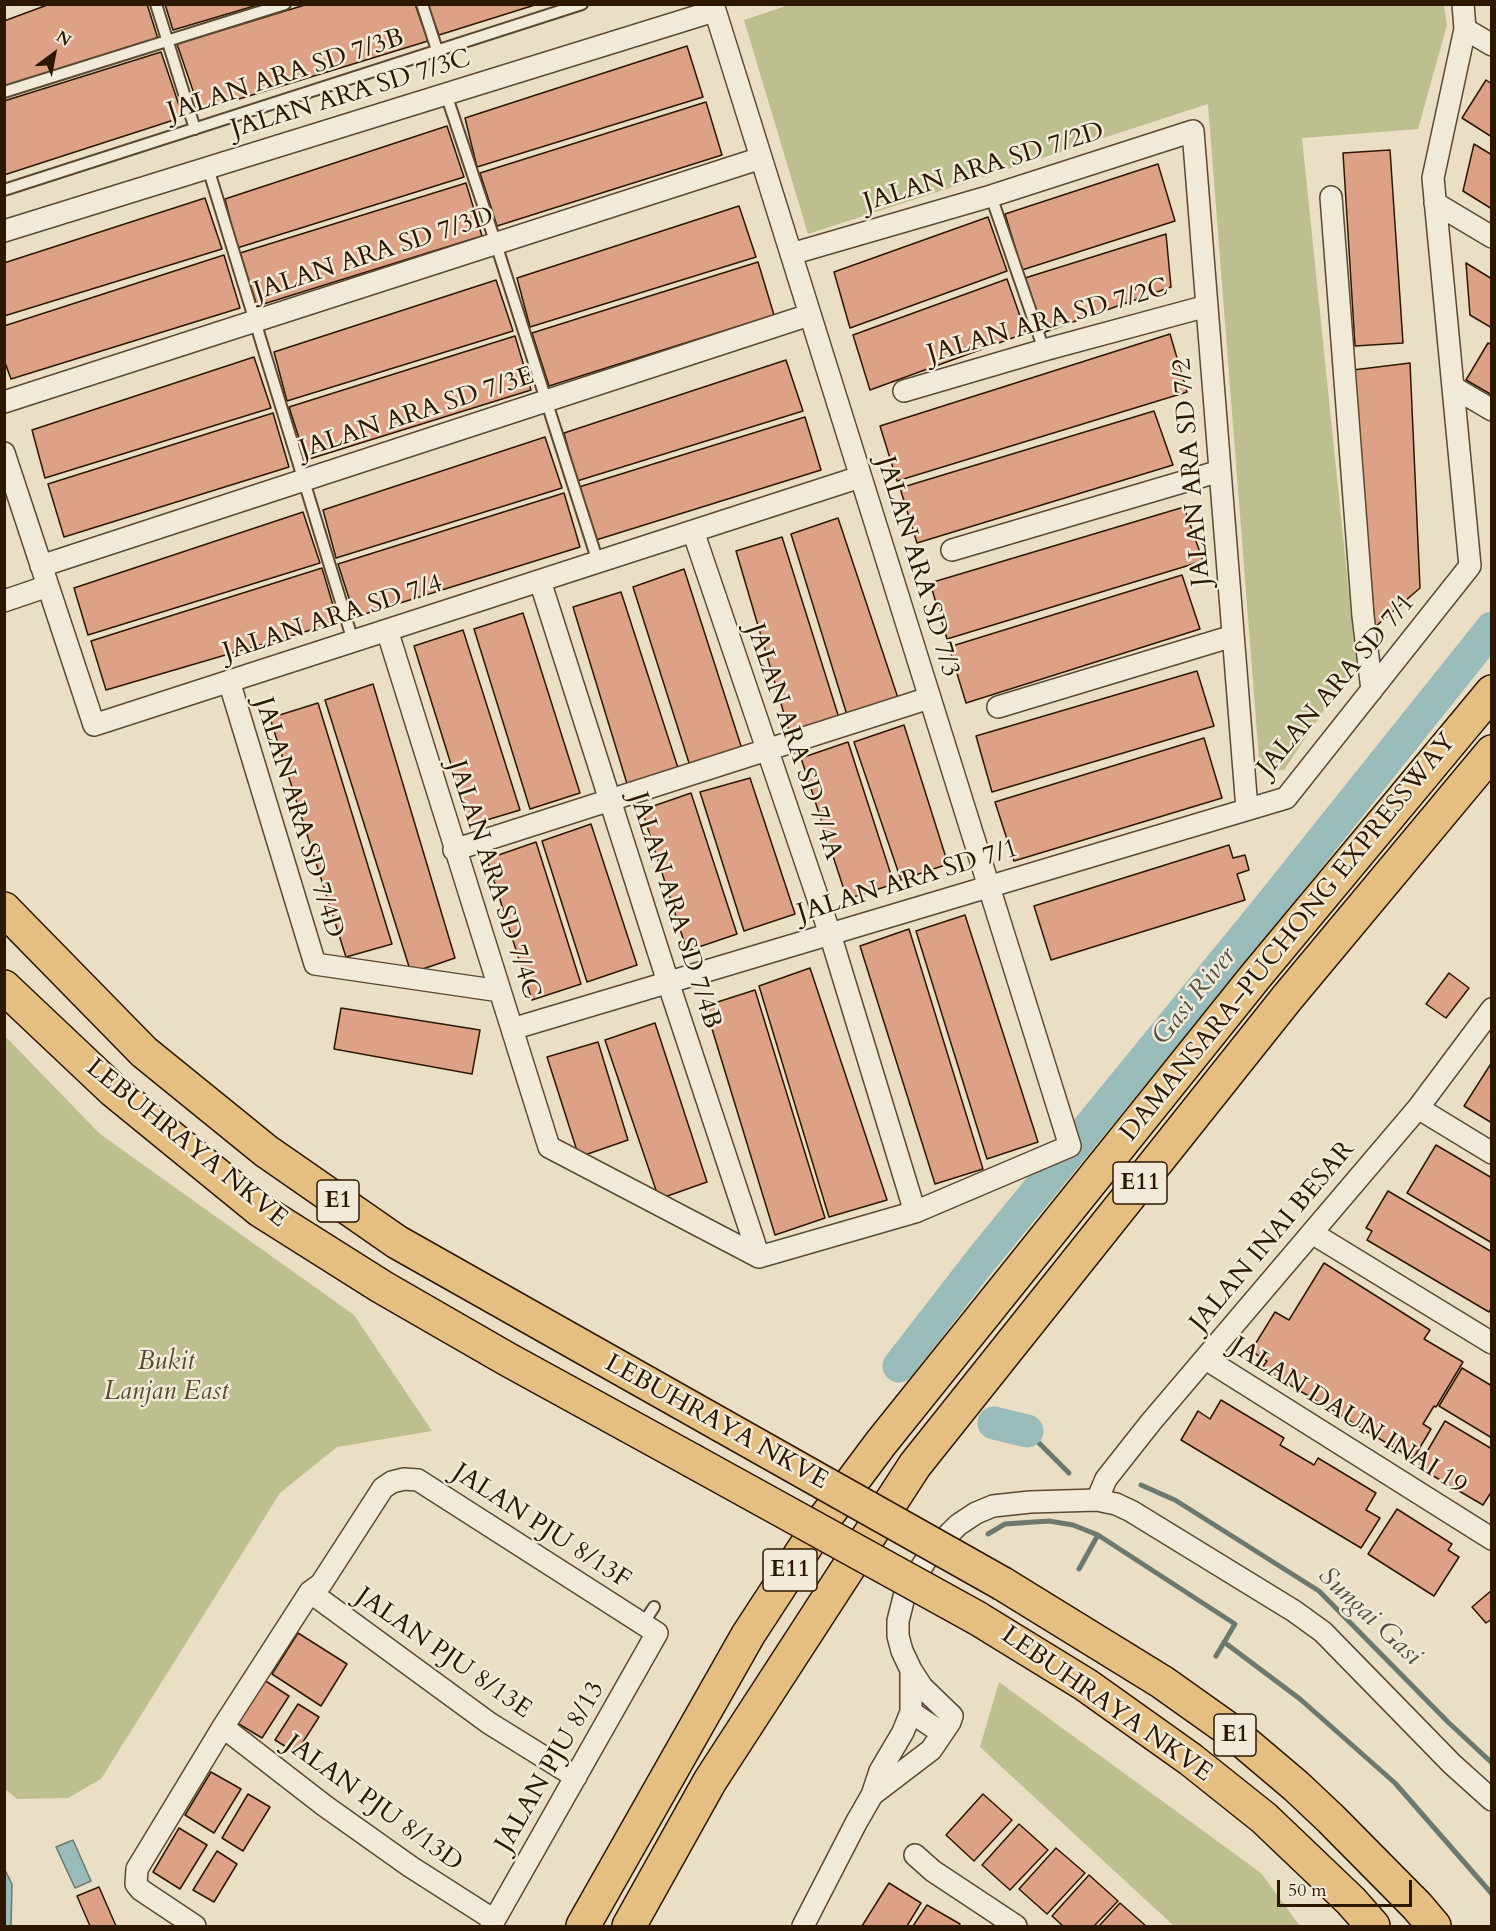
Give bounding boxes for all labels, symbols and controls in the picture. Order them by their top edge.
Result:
street label: JALAN ARA SD 7/3B [164,23,408,129]
north arrow [24,24,84,84]
text: N [52,26,75,52]
street label: JALAN ARA SD 7/3C [227,44,475,146]
street label: JALAN ARA SD 7/2D [860,117,1108,219]
street label: JALAN ARA SD 7/3D [250,202,498,308]
street label: JALAN ARA SD 7/2C [924,273,1172,371]
street label: JALAN ARA SD 7/2 [1167,357,1219,587]
street label: JALAN ARA SD 7/3E [296,361,538,467]
street label: JALAN ARA SD 7/3 [869,453,965,681]
street label: JALAN ARA SD 7/4 [219,569,447,669]
street label: JALAN ARA SD 7/1 [1251,588,1423,784]
street label: JALAN ARA SD 7/4A [738,620,848,864]
street label: JALAN ARA SD 7/4D [247,694,349,942]
street label: DAMANSARA–PUCHONG EXPRESSWAY [1114,728,1464,1148]
street label: JALAN ARA SD 7/4C [440,757,546,1003]
street label: JALAN ARA SD 7/4B [621,789,727,1033]
street label: JALAN ARA SD 7/1 [794,834,1022,930]
water label: Gasi River [1146,942,1244,1052]
street label: LEBUHRAYA NKVE [79,1053,293,1235]
street label: JALAN INAI BESAR [1184,1135,1362,1339]
road number: E11 [1113,1162,1167,1204]
road number: E1 [317,1180,359,1222]
street label: JALAN DAUN INAI 19 [1224,1332,1472,1502]
park label: Bukit Lanjan East [104,1347,228,1408]
street label: LEBUHRAYA NKVE [599,1349,833,1497]
street label: JALAN PJU 8/13F [446,1458,636,1596]
road number: E11 [763,1549,817,1591]
water label: Sungai Gasi [1310,1561,1428,1673]
street label: JALAN PJU 8/13E [349,1582,537,1726]
street label: LEBUHRAYA NKVE [994,1620,1218,1790]
street label: JALAN PJU 8/13 [490,1676,612,1858]
road number: E1 [1214,1714,1256,1756]
street label: JALAN PJU 8/13D [278,1729,468,1879]
scale bar [1280,1868,1415,1906]
text: 50 m [1288,1878,1327,1903]

